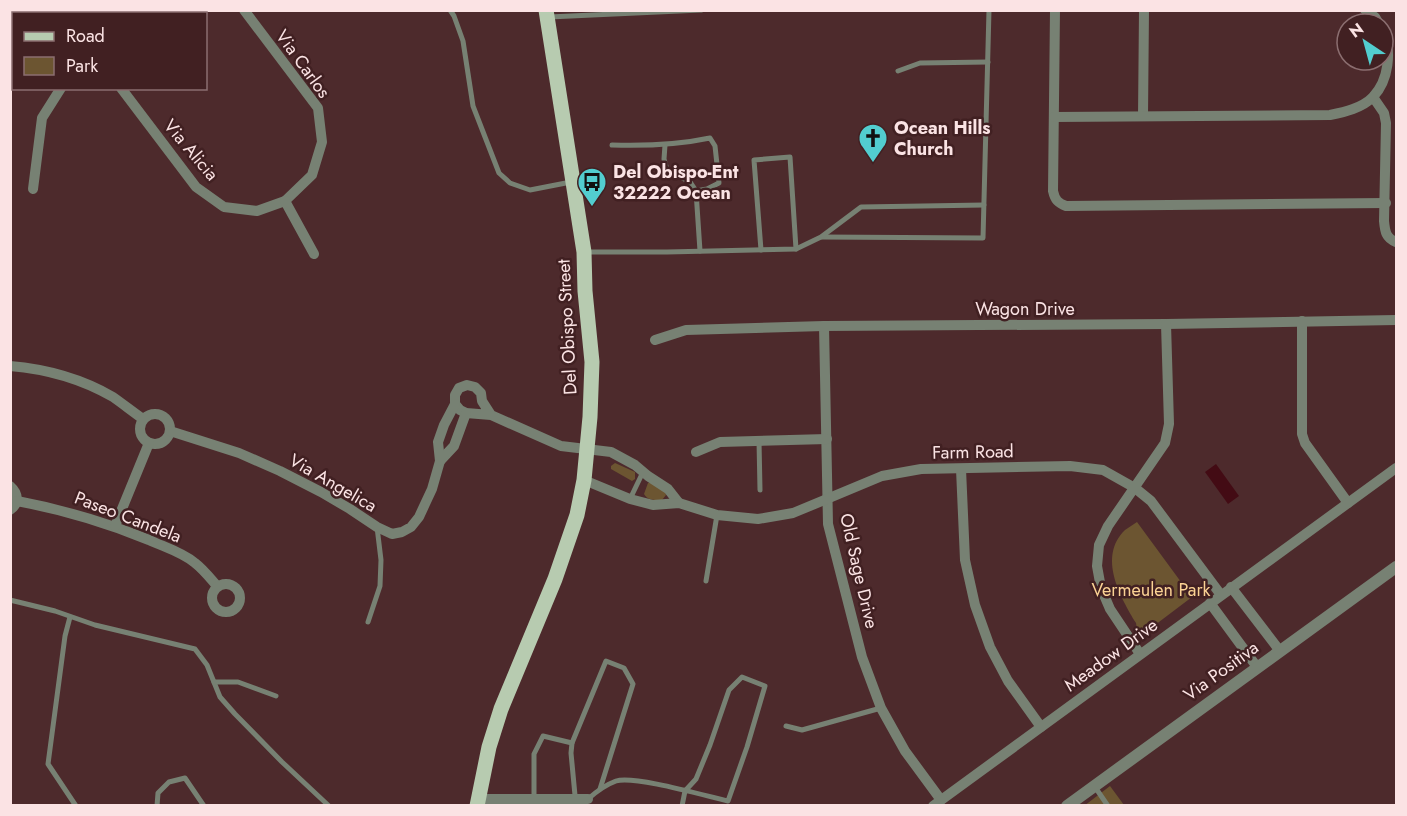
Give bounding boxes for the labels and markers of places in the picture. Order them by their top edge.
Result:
place label: Ocean Hills Church [894,115,990,162]
church icon: Ocean Hills Church [857,122,889,164]
place label: Del Obispo-Ent 32222 Ocean [613,159,739,206]
bus stop icon: Del Obispo-Ent 32222 Ocean [576,166,608,208]

